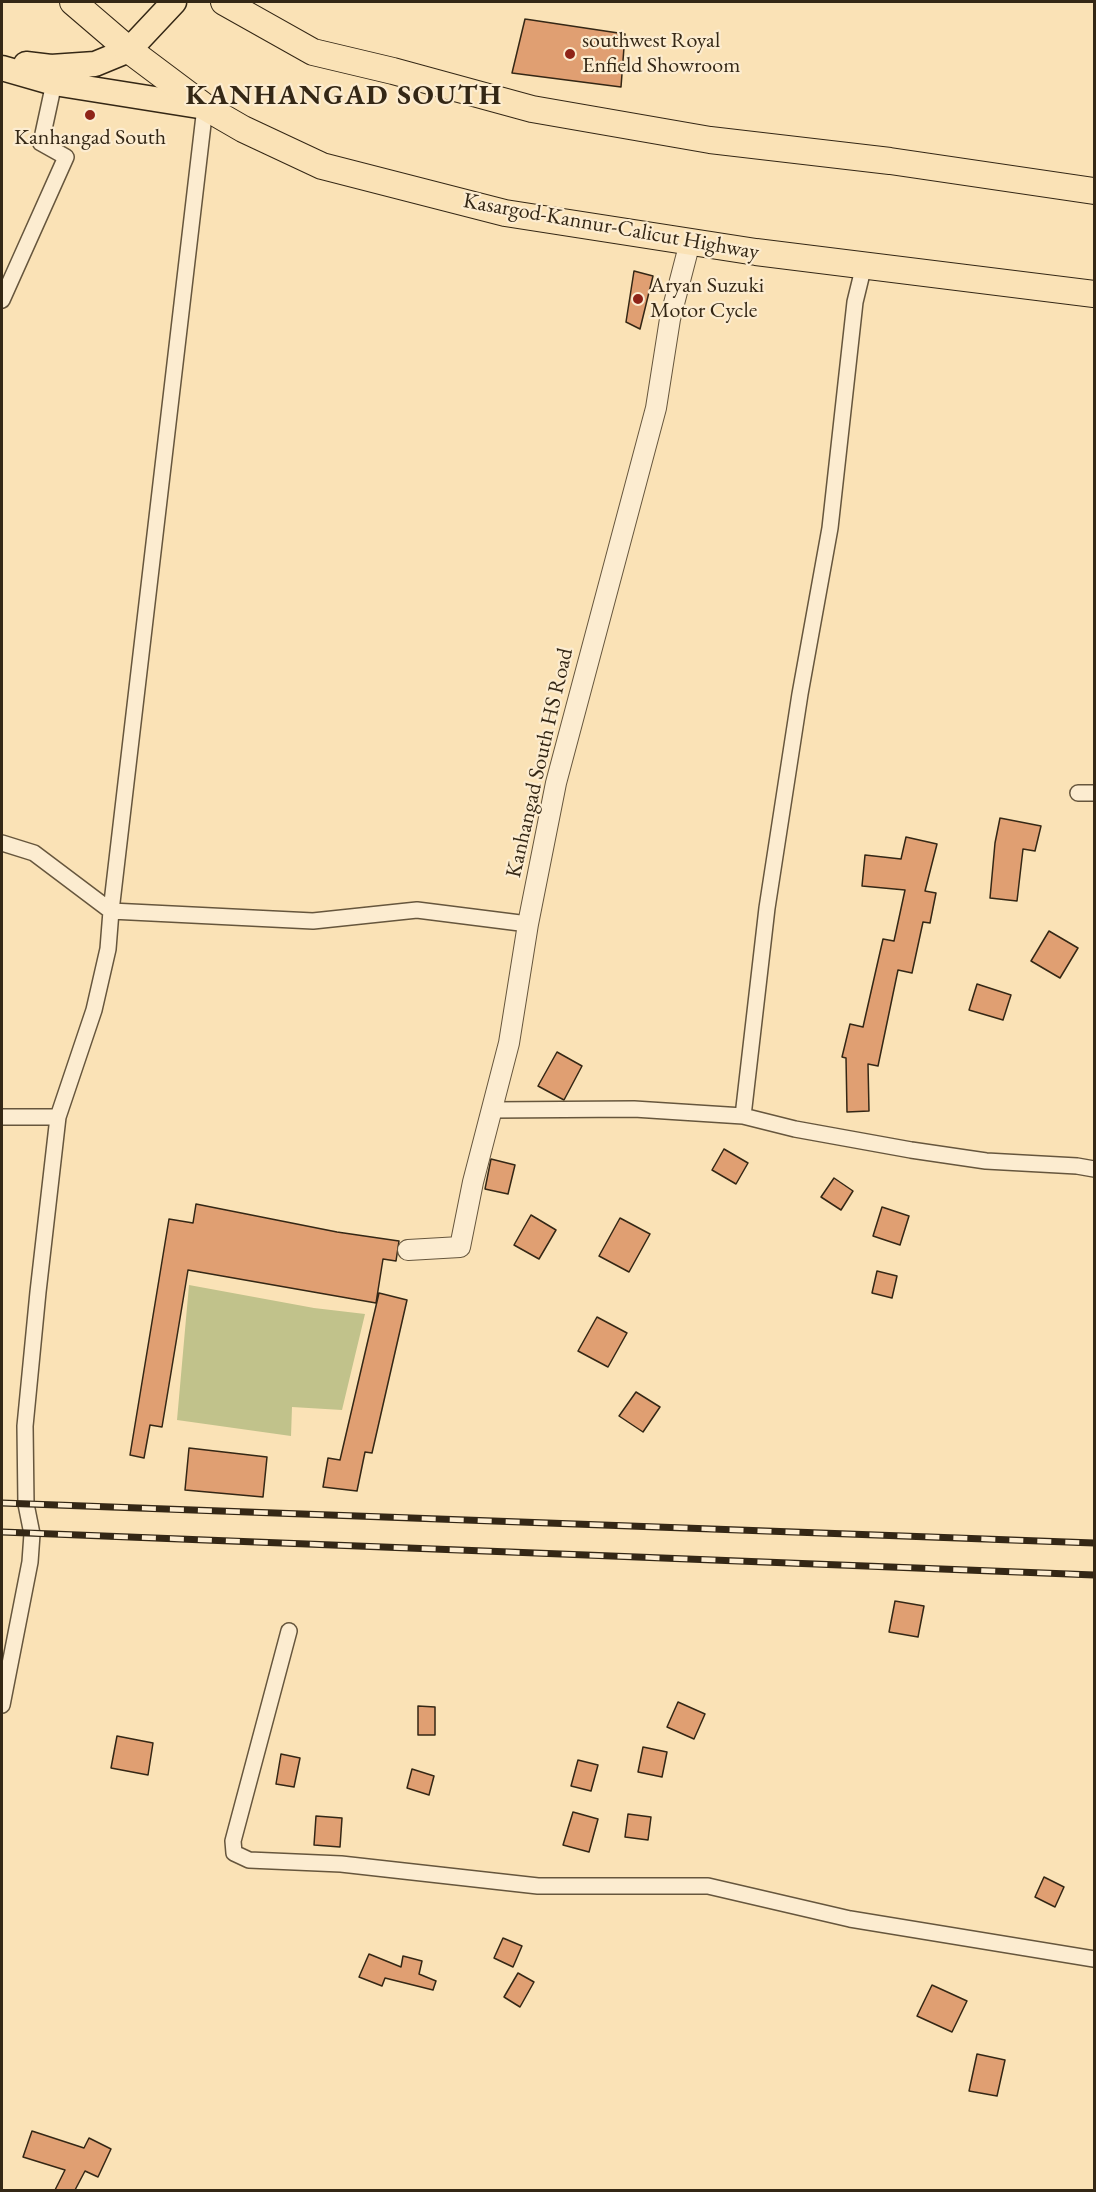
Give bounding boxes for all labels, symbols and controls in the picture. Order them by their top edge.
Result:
place label: southwest Royal Enfield Showroom [582,28,740,80]
marker: southwest Royal Enfield Showroom [563,47,577,61]
district label: KANHANGAD SOUTH [185,79,503,113]
marker: Kanhangad South [83,108,97,122]
place label: Kanhangad South [14,125,166,151]
street label: Kasargod-Kannur-Calicut Highway [461,188,761,266]
place label: Aryan Suzuki Motor Cycle [650,273,764,324]
marker: Aryan Suzuki Motor Cycle [631,292,645,306]
street label: Kanhangad South HS Road [501,646,579,880]

